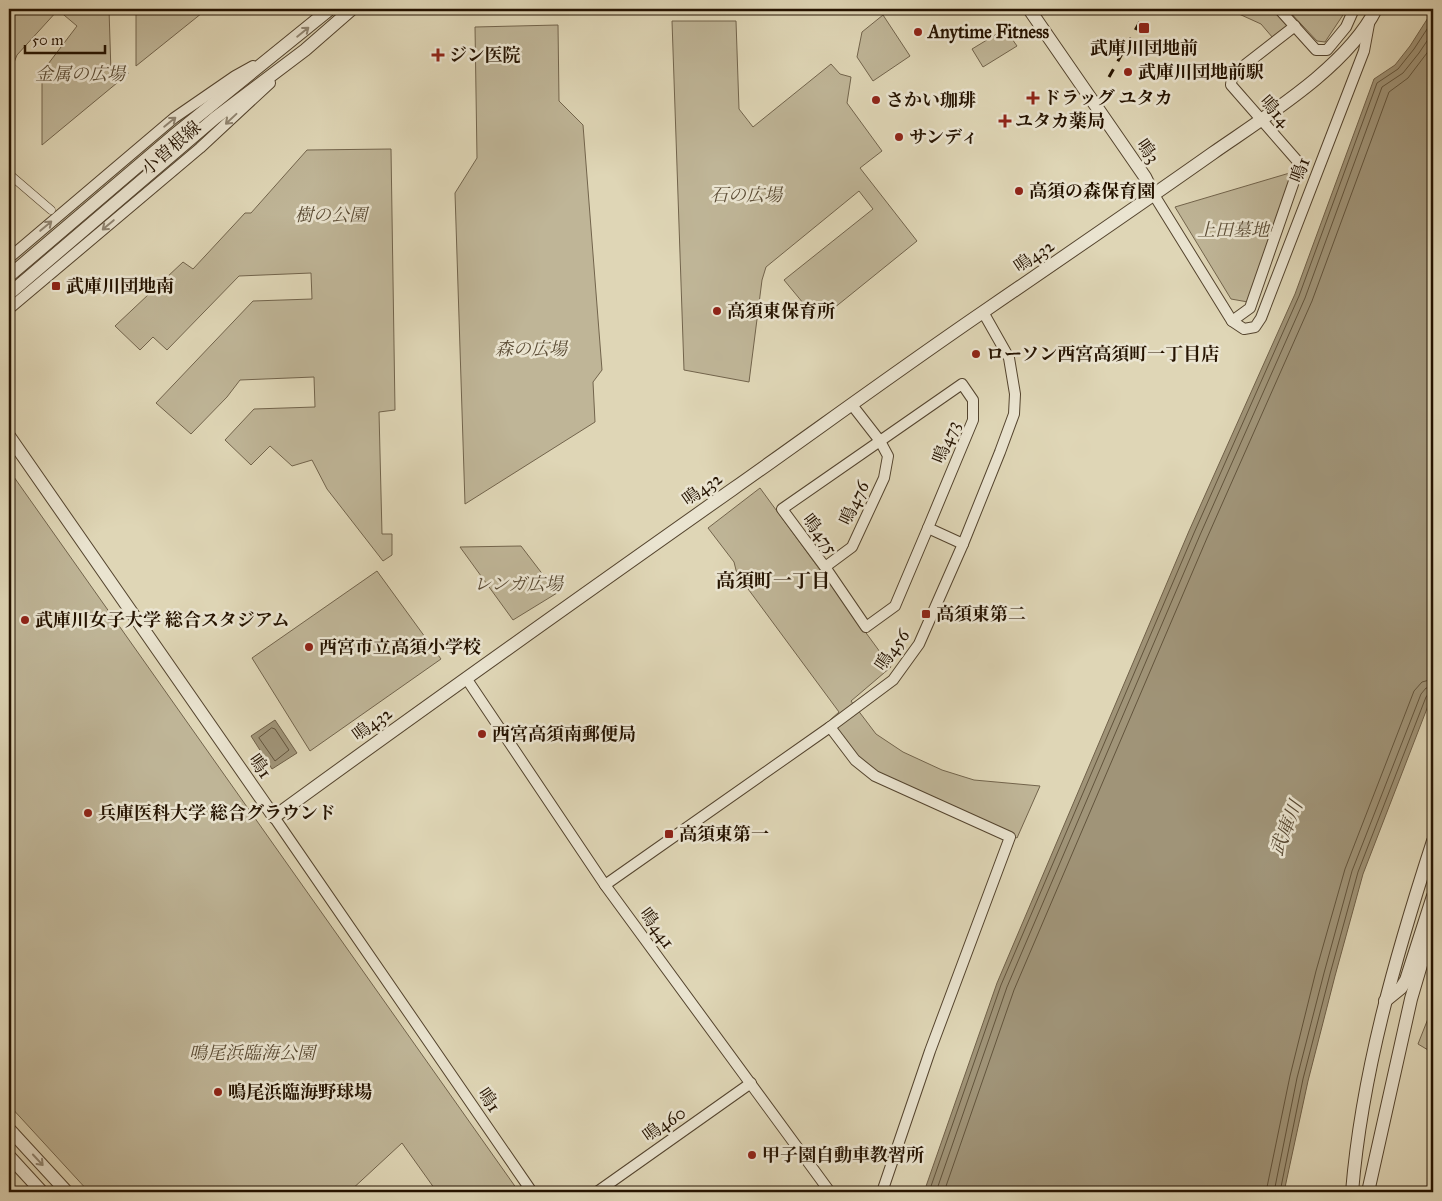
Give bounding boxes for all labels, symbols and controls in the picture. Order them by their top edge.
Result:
place label: Anytime Fitness [927,21,1050,44]
marker: 武庫川団地前 [1137,21,1151,35]
scale bar [25,22,105,54]
one-way arrow [296,26,309,37]
marker: Anytime Fitness [912,26,924,38]
text: 50 m [32,31,64,49]
place label: 武庫川団地前 [1090,37,1198,59]
place label: ジン医院 [449,44,521,66]
marker: ジン医院 [431,48,445,62]
place label: 武庫川団地前駅 [1138,61,1264,83]
park label: 金属の広場 [35,63,127,85]
marker: 武庫川団地前駅 [1122,66,1134,78]
place label: ドラッグ ユタカ [1043,87,1173,109]
place label: さかい珈琲 [886,89,976,111]
street label: 鳴14 [1255,91,1295,132]
marker: ドラッグ ユタカ [1027,92,1039,104]
marker: さかい珈琲 [870,94,882,106]
place label: ユタカ薬局 [1015,110,1105,132]
one-way arrow [225,113,237,125]
marker: ユタカ薬局 [999,115,1011,127]
street label: 小曽根線 [137,116,205,180]
one-way arrow [164,116,177,127]
place label: サンディ [909,126,979,148]
marker: サンディ [893,131,905,143]
street label: 鳴3 [1132,134,1164,168]
street label: 鳴1 [1285,154,1315,186]
place label: 高須の森保育園 [1029,180,1155,202]
park label: 石の広場 [710,184,784,206]
marker: 高須の森保育園 [1013,185,1025,197]
park label: 樹の公園 [295,204,370,226]
one-way arrow [102,219,115,231]
park label: 上田墓地 [1197,219,1271,241]
one-way arrow [39,221,52,232]
street label: 鳴432 [1010,234,1059,277]
place label: 武庫川団地南 [66,275,174,297]
marker: 武庫川団地南 [50,280,62,292]
place label: 高須東保育所 [727,300,835,322]
marker: 高須東保育所 [711,305,723,317]
park label: 森の広場 [495,338,569,360]
place label: ローソン西宮高須町一丁目店 [986,343,1219,365]
marker: ローソン西宮高須町一丁目店 [970,348,982,360]
street label: 鳴473 [928,417,964,467]
street label: 鳴432 [678,467,726,511]
street label: 鳴476 [834,477,874,529]
street label: 鳴475 [798,509,843,559]
district label: 高須町一丁目 [716,569,830,592]
park label: レンガ広場 [473,573,565,595]
place label: 高須東第二 [936,603,1026,625]
marker: 高須東第二 [920,608,932,620]
place label: 武庫川女子大学 総合スタジアム [35,609,290,631]
marker: 武庫川女子大学 総合スタジアム [19,614,31,626]
street label: 鳴456 [870,624,915,675]
place label: 西宮市立高須小学校 [319,636,481,658]
marker: 西宮市立高須小学校 [303,641,315,653]
street label: 鳴432 [348,702,396,746]
place label: 西宮高須南郵便局 [492,723,636,745]
marker: 西宮高須南郵便局 [476,728,488,740]
street label: 鳴1 [244,749,276,783]
water label: 武庫川 [1265,795,1308,859]
place label: 兵庫医科大学 総合グラウンド [98,802,336,824]
marker: 兵庫医科大学 総合グラウンド [82,807,94,819]
place label: 高須東第一 [679,823,769,845]
marker: 高須東第一 [663,828,675,840]
street label: 鳴441 [635,903,679,953]
park label: 鳴尾浜臨海公園 [189,1042,318,1064]
place label: 鳴尾浜臨海野球場 [228,1081,372,1103]
street label: 鳴1 [473,1083,505,1117]
marker: 鳴尾浜臨海野球場 [212,1086,224,1098]
street label: 鳴460 [638,1101,690,1147]
place label: 甲子園自動車教習所 [762,1144,924,1166]
marker: 甲子園自動車教習所 [746,1149,758,1161]
one-way arrow [32,1154,44,1167]

